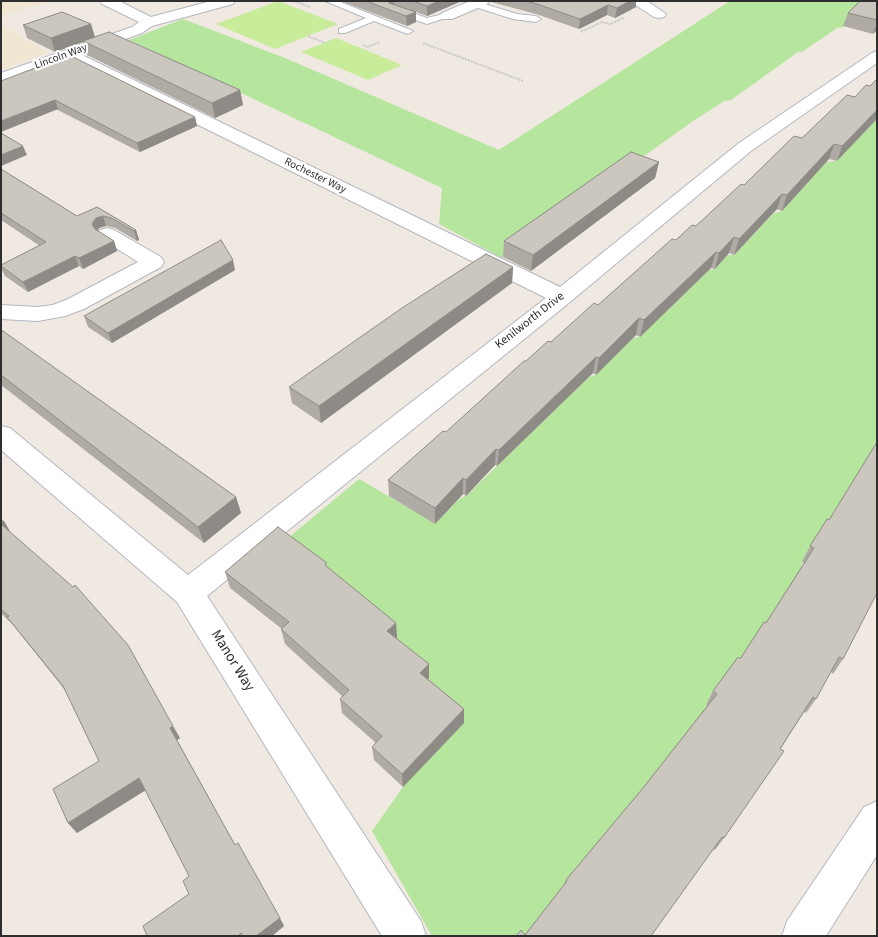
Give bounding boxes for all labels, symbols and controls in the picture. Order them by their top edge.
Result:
street label: Lincoln Way [33,41,89,73]
street label: Rochester Way [282,155,348,197]
street label: Kenilworth Drive [493,290,567,352]
street label: Manor Way [206,627,258,695]

